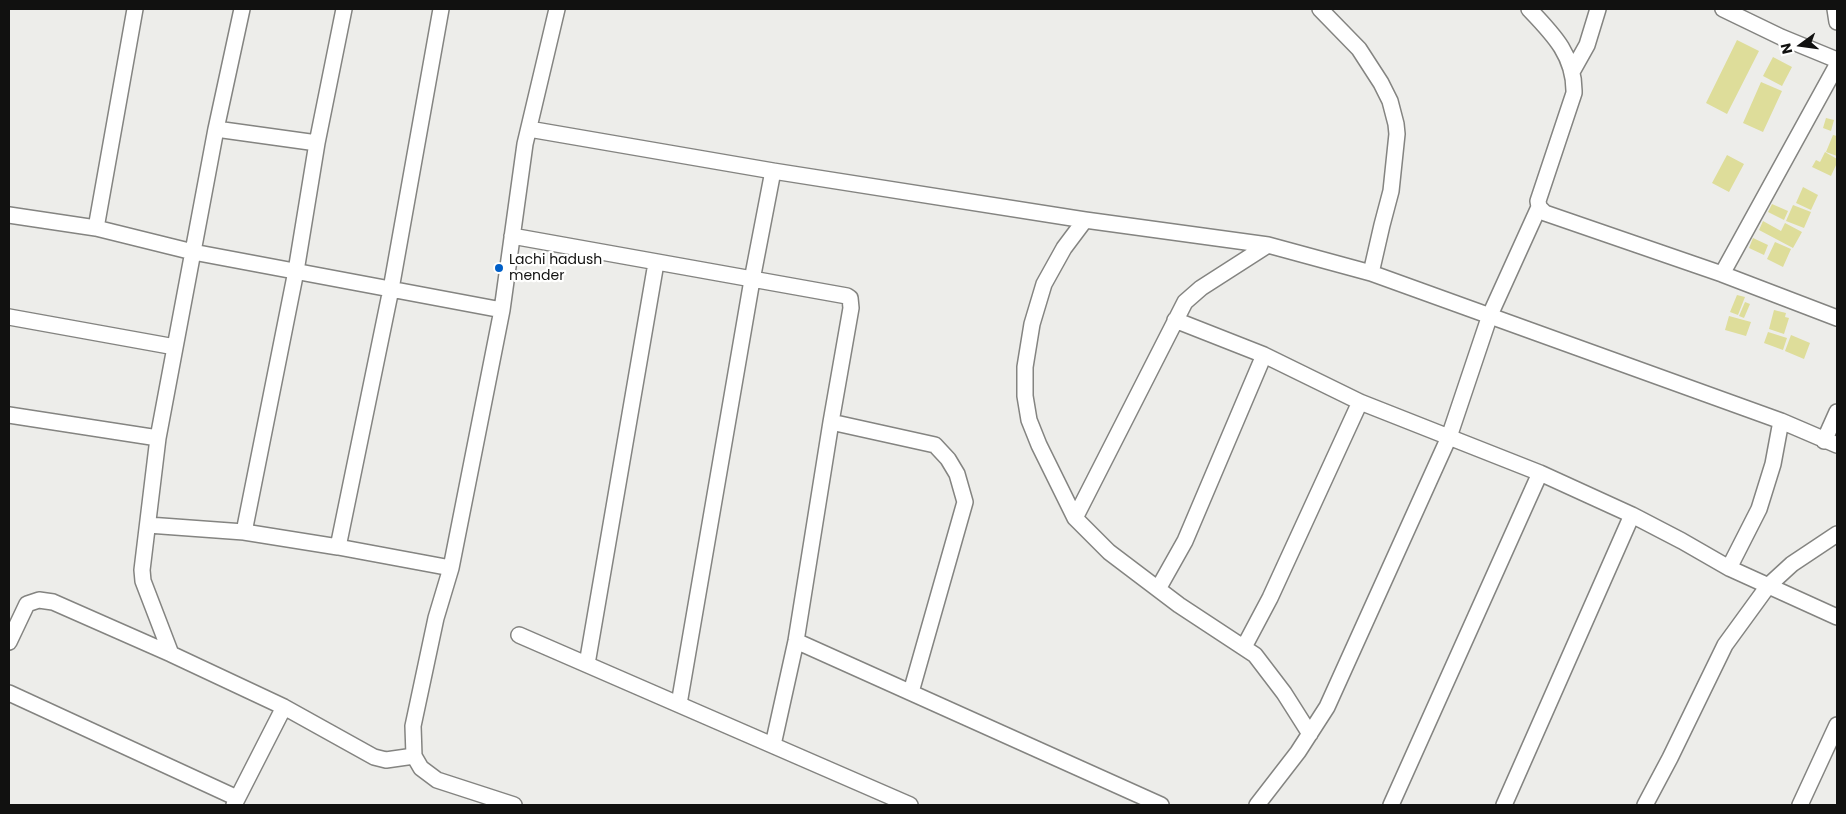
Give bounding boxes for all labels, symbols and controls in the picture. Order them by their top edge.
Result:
north arrow [1776,20,1826,70]
text: N [1775,41,1797,56]
place label: Lachi hadush mender [509,252,602,284]
marker: Lachi hadush mender [493,262,505,274]

